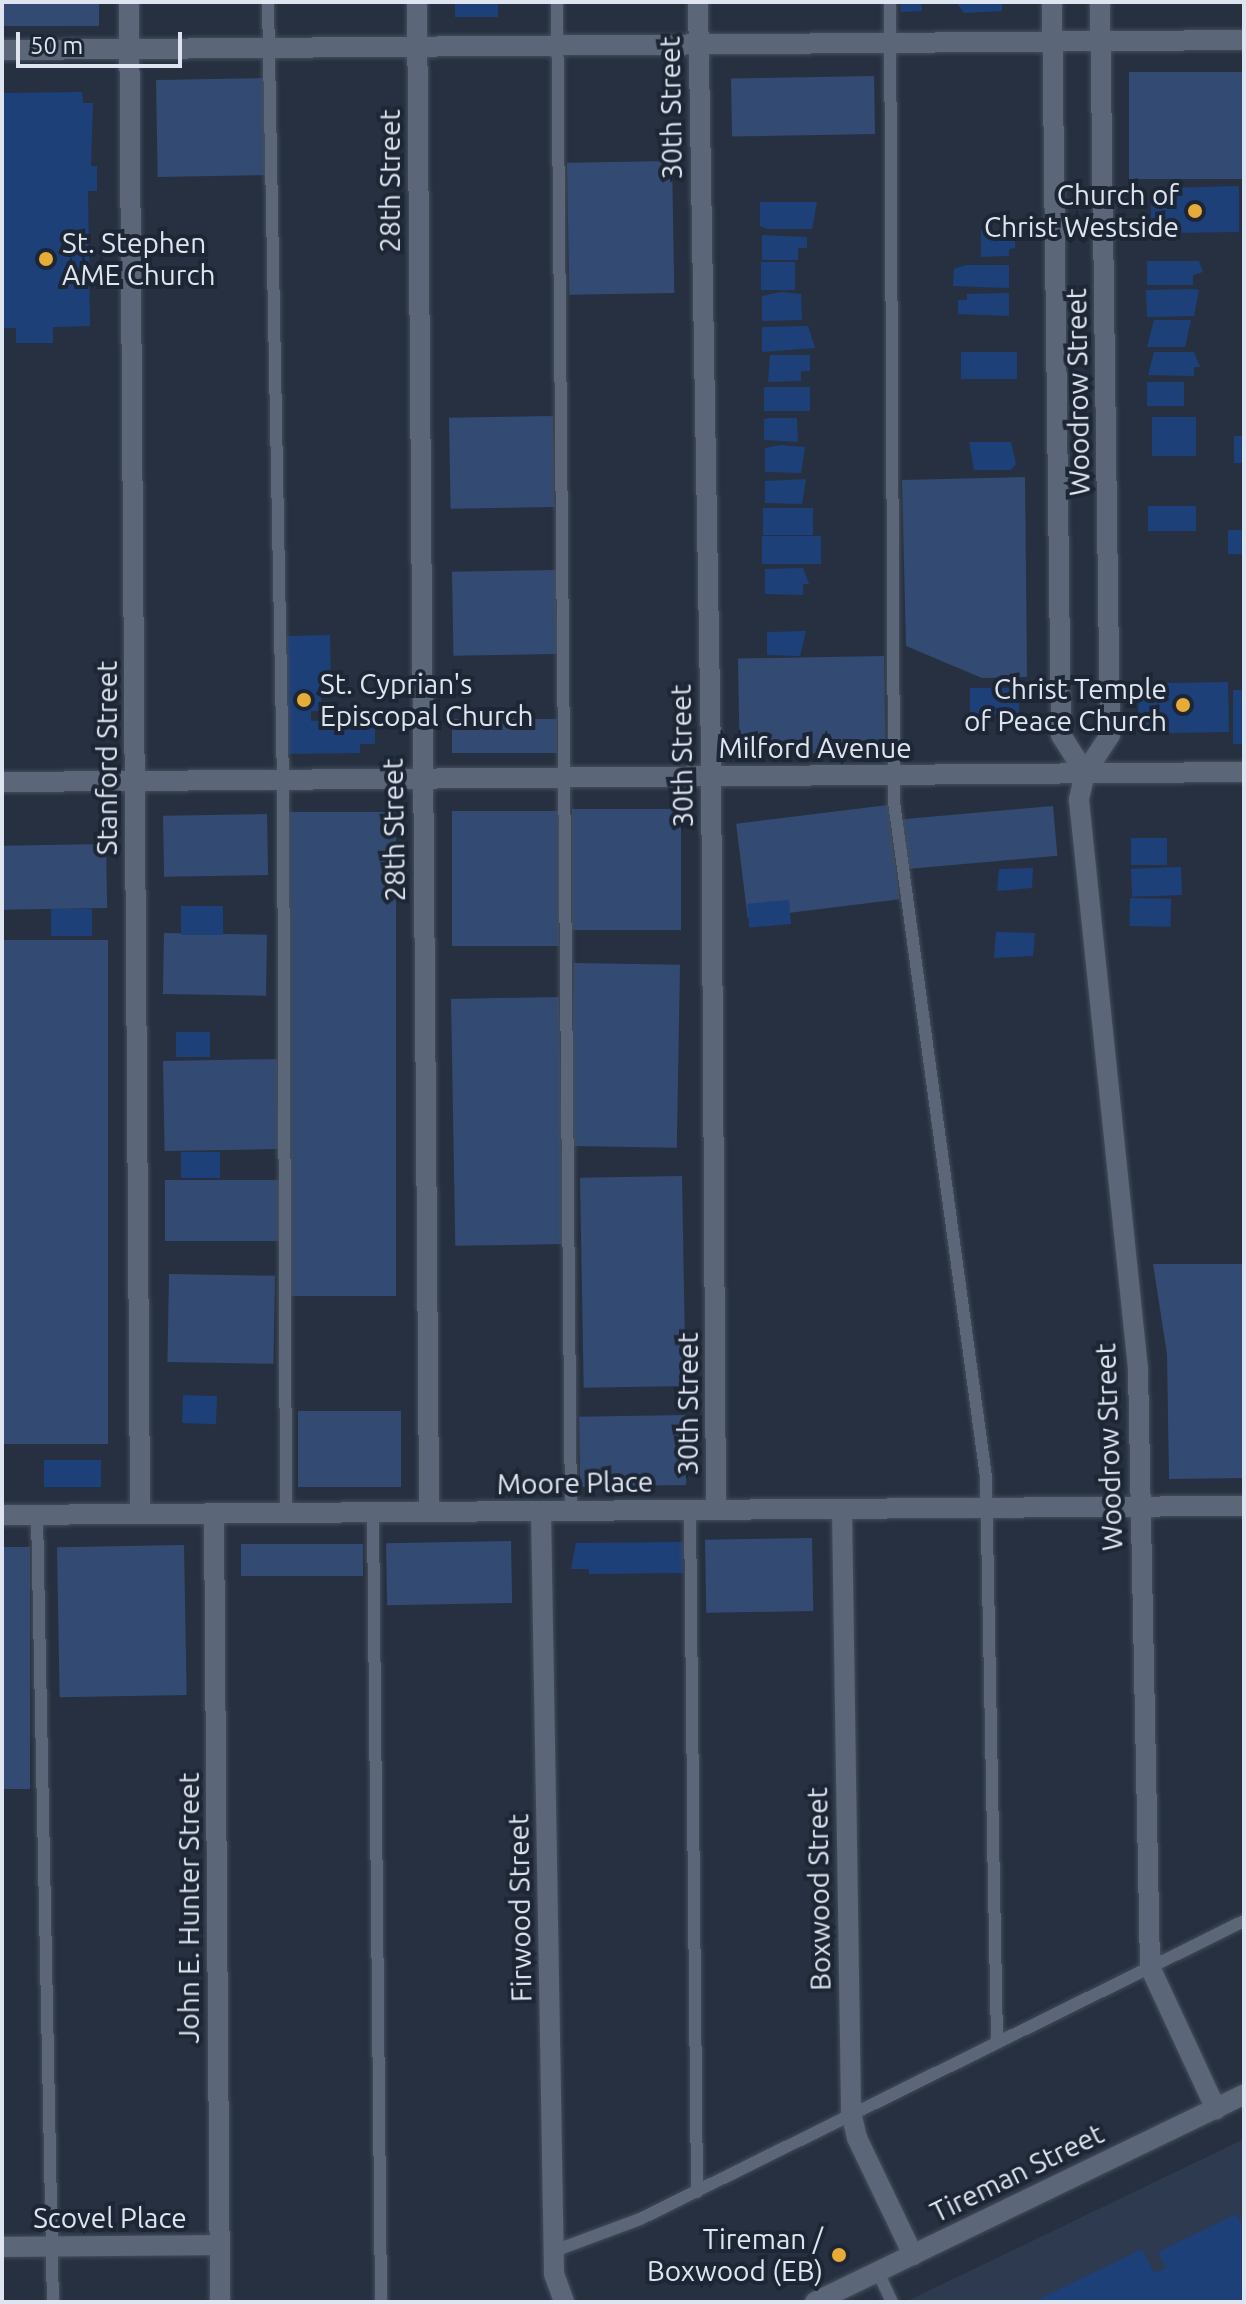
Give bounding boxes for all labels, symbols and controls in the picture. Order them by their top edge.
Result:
scale bar [20,16,186,66]
text: 50 m [30,32,83,59]
street label: 30th Street [653,36,689,180]
street label: 28th Street [373,109,407,253]
place label: Church of Christ Westside [984,178,1179,244]
marker: Church of Christ Westside [1186,202,1204,220]
place label: St. Stephen AME Church [62,226,215,292]
marker: St. Stephen AME Church [37,250,55,268]
street label: Woodrow Street [1059,288,1097,496]
street label: Stanford Street [90,661,124,855]
place label: St. Cyprian's Episcopal Church [320,667,534,733]
place label: Christ Temple of Peace Church [964,672,1167,738]
street label: 30th Street [664,684,700,828]
marker: St. Cyprian's Episcopal Church [295,691,313,709]
marker: Christ Temple of Peace Church [1174,696,1192,714]
street label: Milford Avenue [718,731,912,765]
street label: 28th Street [376,758,412,902]
street label: 30th Street [671,1332,705,1476]
street label: Woodrow Street [1089,1343,1129,1551]
street label: Moore Place [496,1465,654,1501]
street label: John E. Hunter Street [172,1773,206,2043]
street label: Boxwood Street [800,1787,838,1991]
street label: Firwood Street [502,1814,538,2002]
street label: Tireman Street [925,2117,1109,2229]
street label: Scovel Place [33,2201,187,2235]
place label: Tireman / Boxwood (EB) [647,2222,823,2288]
marker: Tireman / Boxwood (EB) [830,2246,848,2264]

